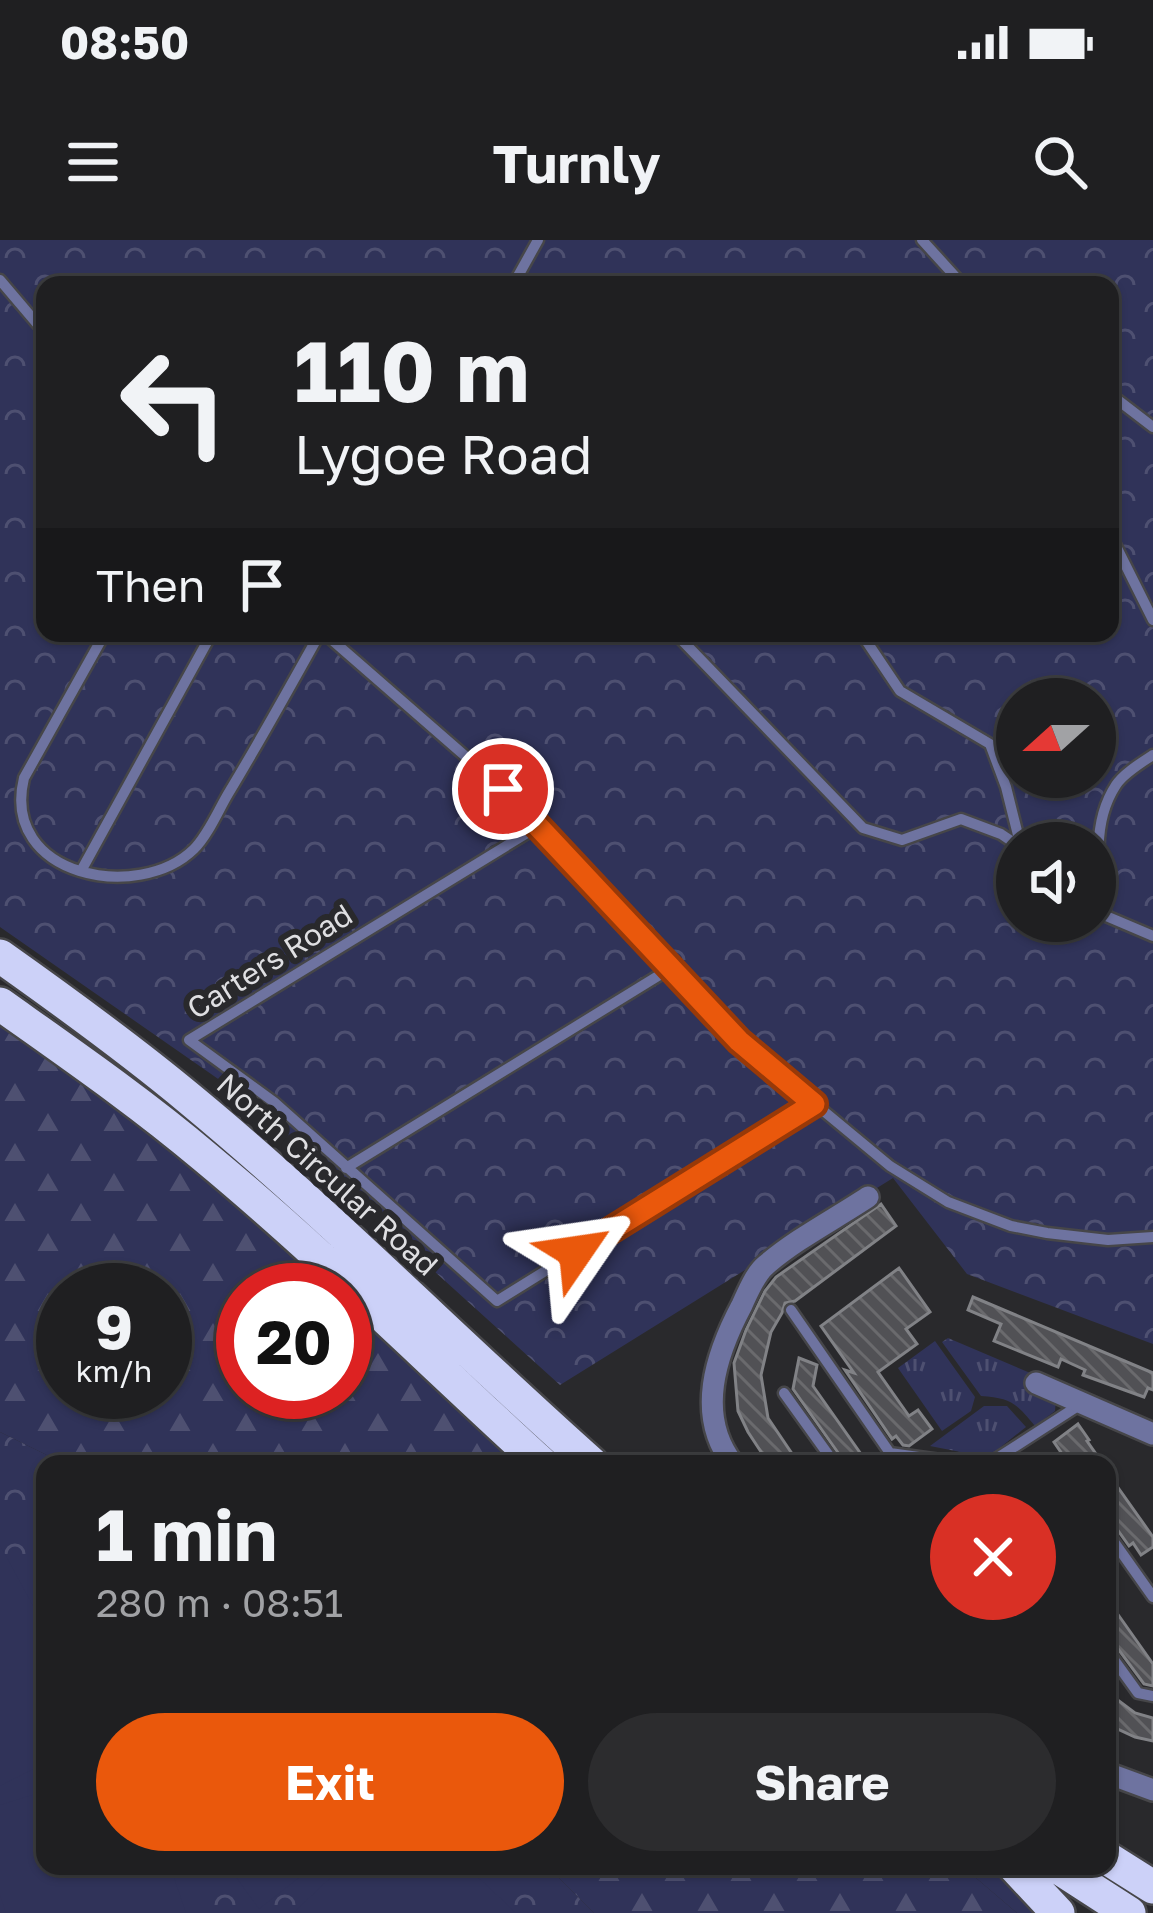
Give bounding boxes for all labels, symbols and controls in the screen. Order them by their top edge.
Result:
text: 08:50 [60,15,189,69]
icon: menu [60,129,126,195]
icon: search [1027,129,1093,195]
text: Turnly [492,130,661,195]
text: 110 m [294,320,530,420]
icon: left [96,324,252,480]
text: Lygoe Road [294,421,592,486]
icon: arrive [229,552,295,618]
text: Then [96,558,205,612]
north arrow [996,678,1116,798]
map controls [996,678,1116,942]
pin [452,738,554,840]
icon: arrive [470,756,536,822]
button: sound [996,822,1116,942]
street label: Carters Road [180,896,359,1026]
street label: North Circular Road [210,1066,445,1283]
position arrow [513,1189,639,1315]
speed limit sign: 20 [216,1263,372,1419]
text: 9 [95,1290,133,1362]
text: km/h [76,1353,152,1389]
text: 1 min [96,1490,277,1577]
button: close [930,1494,1056,1620]
text: 280 m · 08:51 [96,1579,343,1626]
button: Exit [96,1713,564,1851]
button: Share [588,1713,1056,1851]

